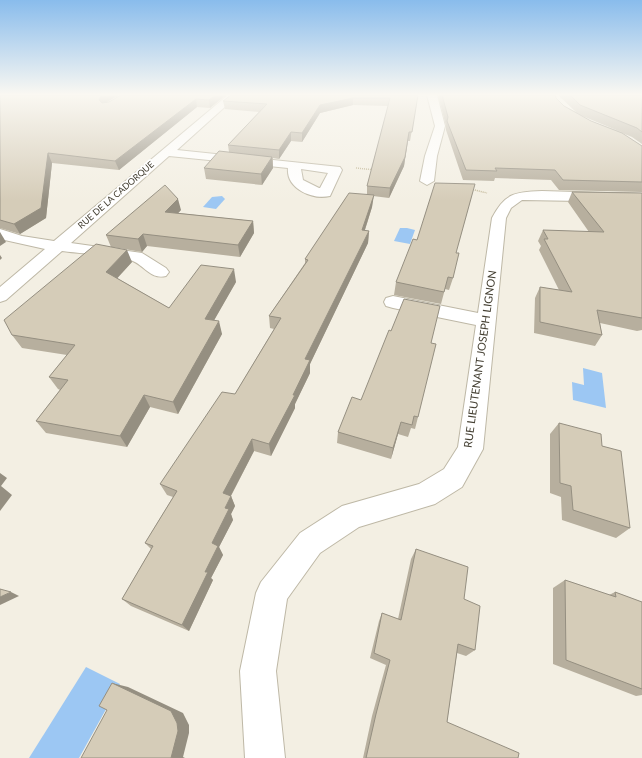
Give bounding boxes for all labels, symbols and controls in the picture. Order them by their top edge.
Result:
street label: RUE DE LA CADORQUE [75,158,156,231]
street label: RUE LIEUTENANT JOSEPH LIGNON [461,269,498,448]

